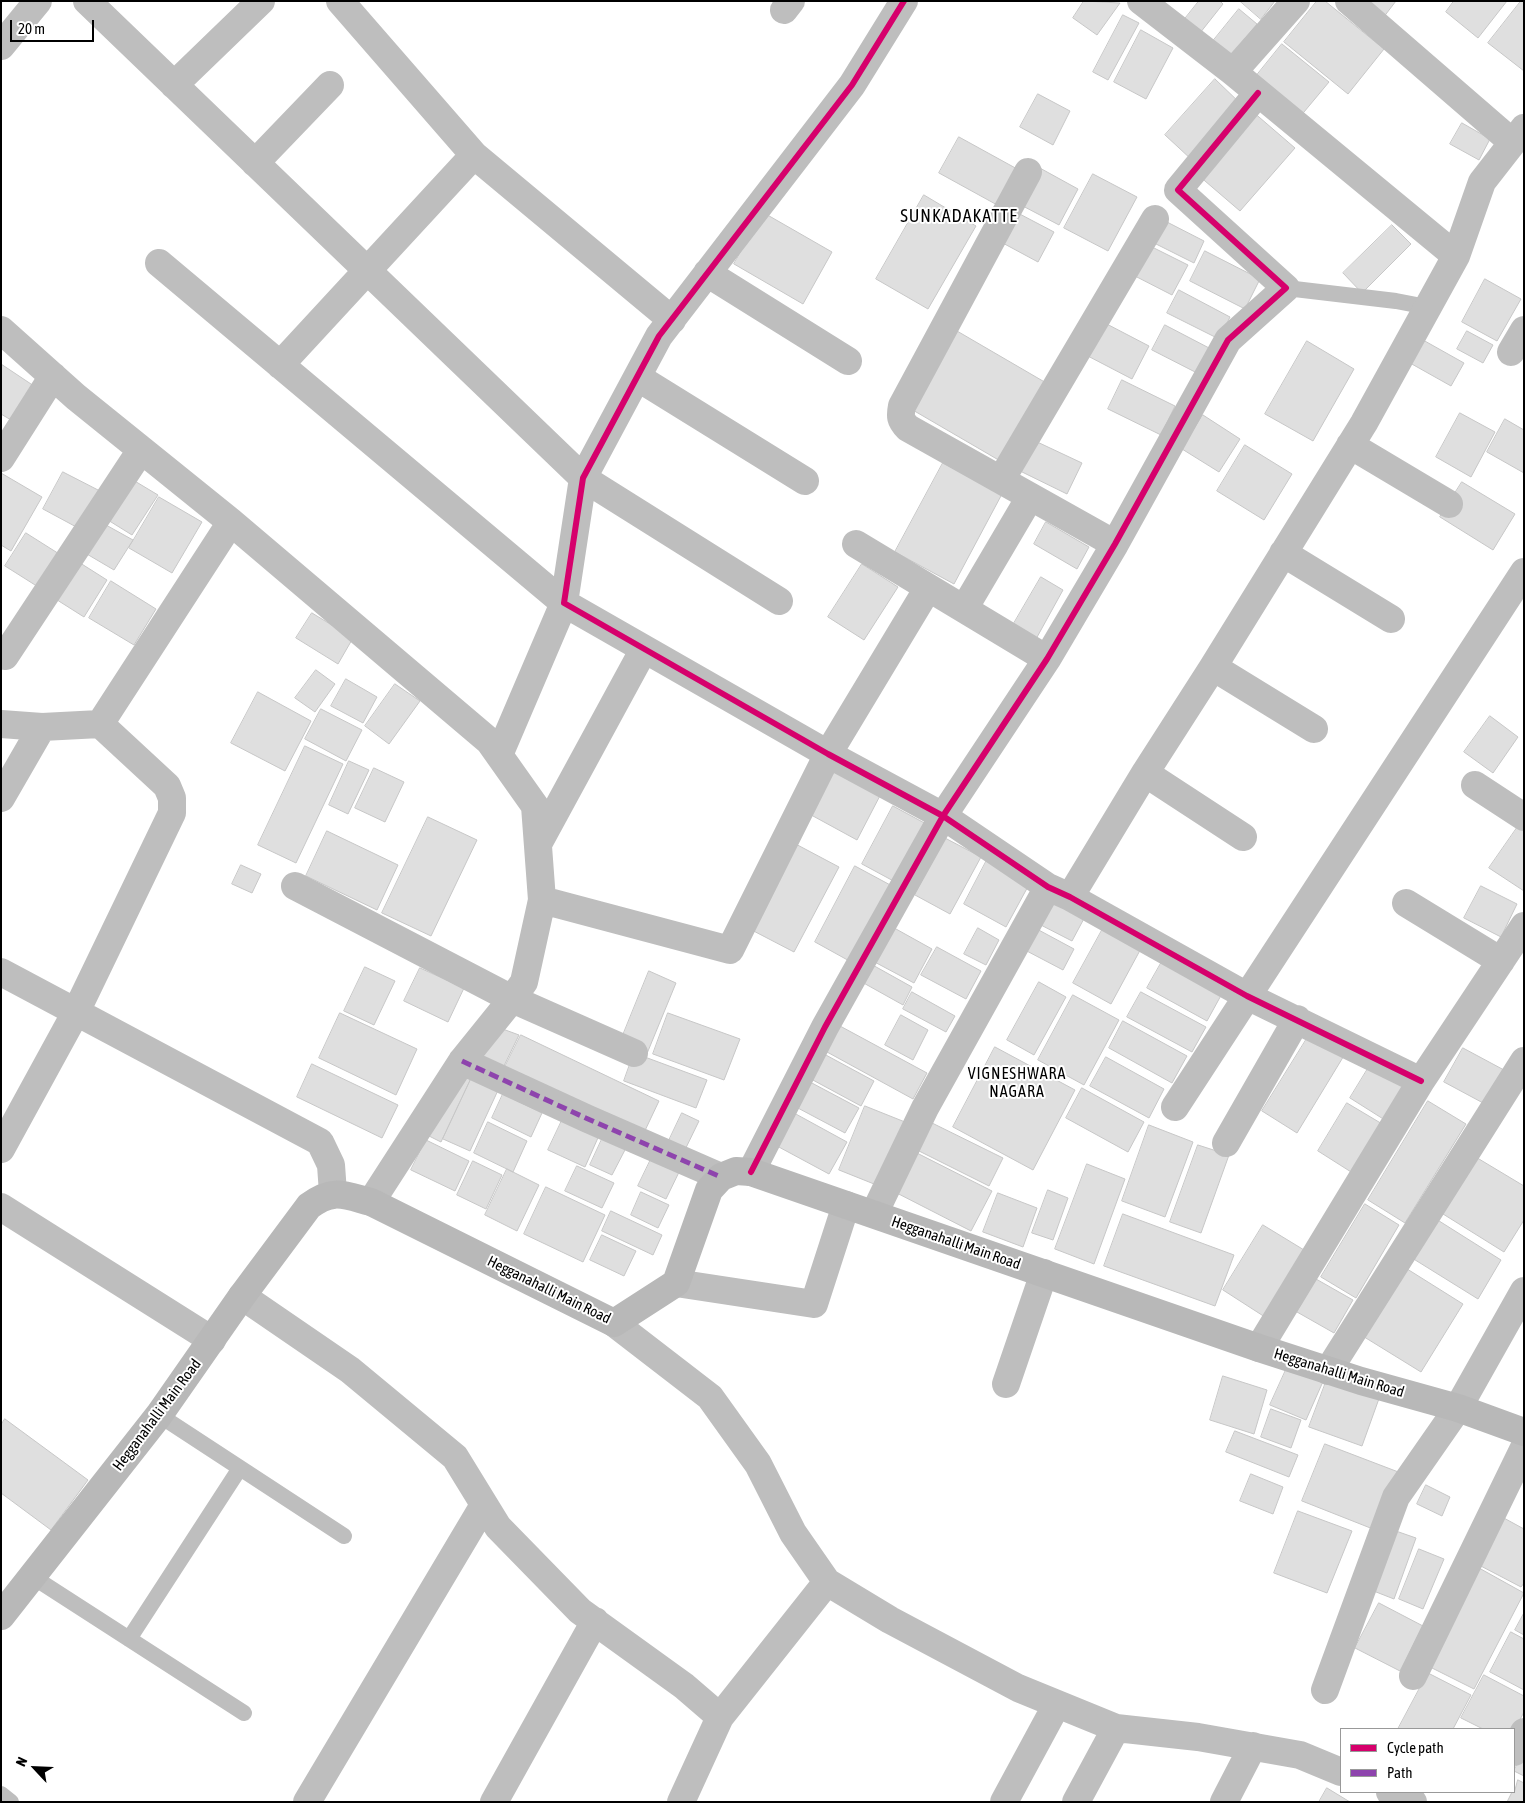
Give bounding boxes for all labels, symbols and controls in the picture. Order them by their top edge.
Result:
scale bar [12,10,96,42]
text: 20 m [18,20,45,37]
district label: SUNKADAKATTE [899,205,1019,227]
district label: VIGNESHWARA NAGARA [966,1064,1068,1102]
street label: Hegganahalli Main Road [889,1212,1023,1274]
street label: Hegganahalli Main Road [484,1252,614,1328]
street label: Hegganahalli Main Road [1272,1345,1406,1401]
street label: Hegganahalli Main Road [109,1356,205,1474]
legend [1340,1728,1515,1793]
text: Cycle path [1387,1739,1444,1756]
north arrow [10,1743,60,1793]
text: N [12,1755,30,1769]
text: Path [1387,1764,1413,1781]

